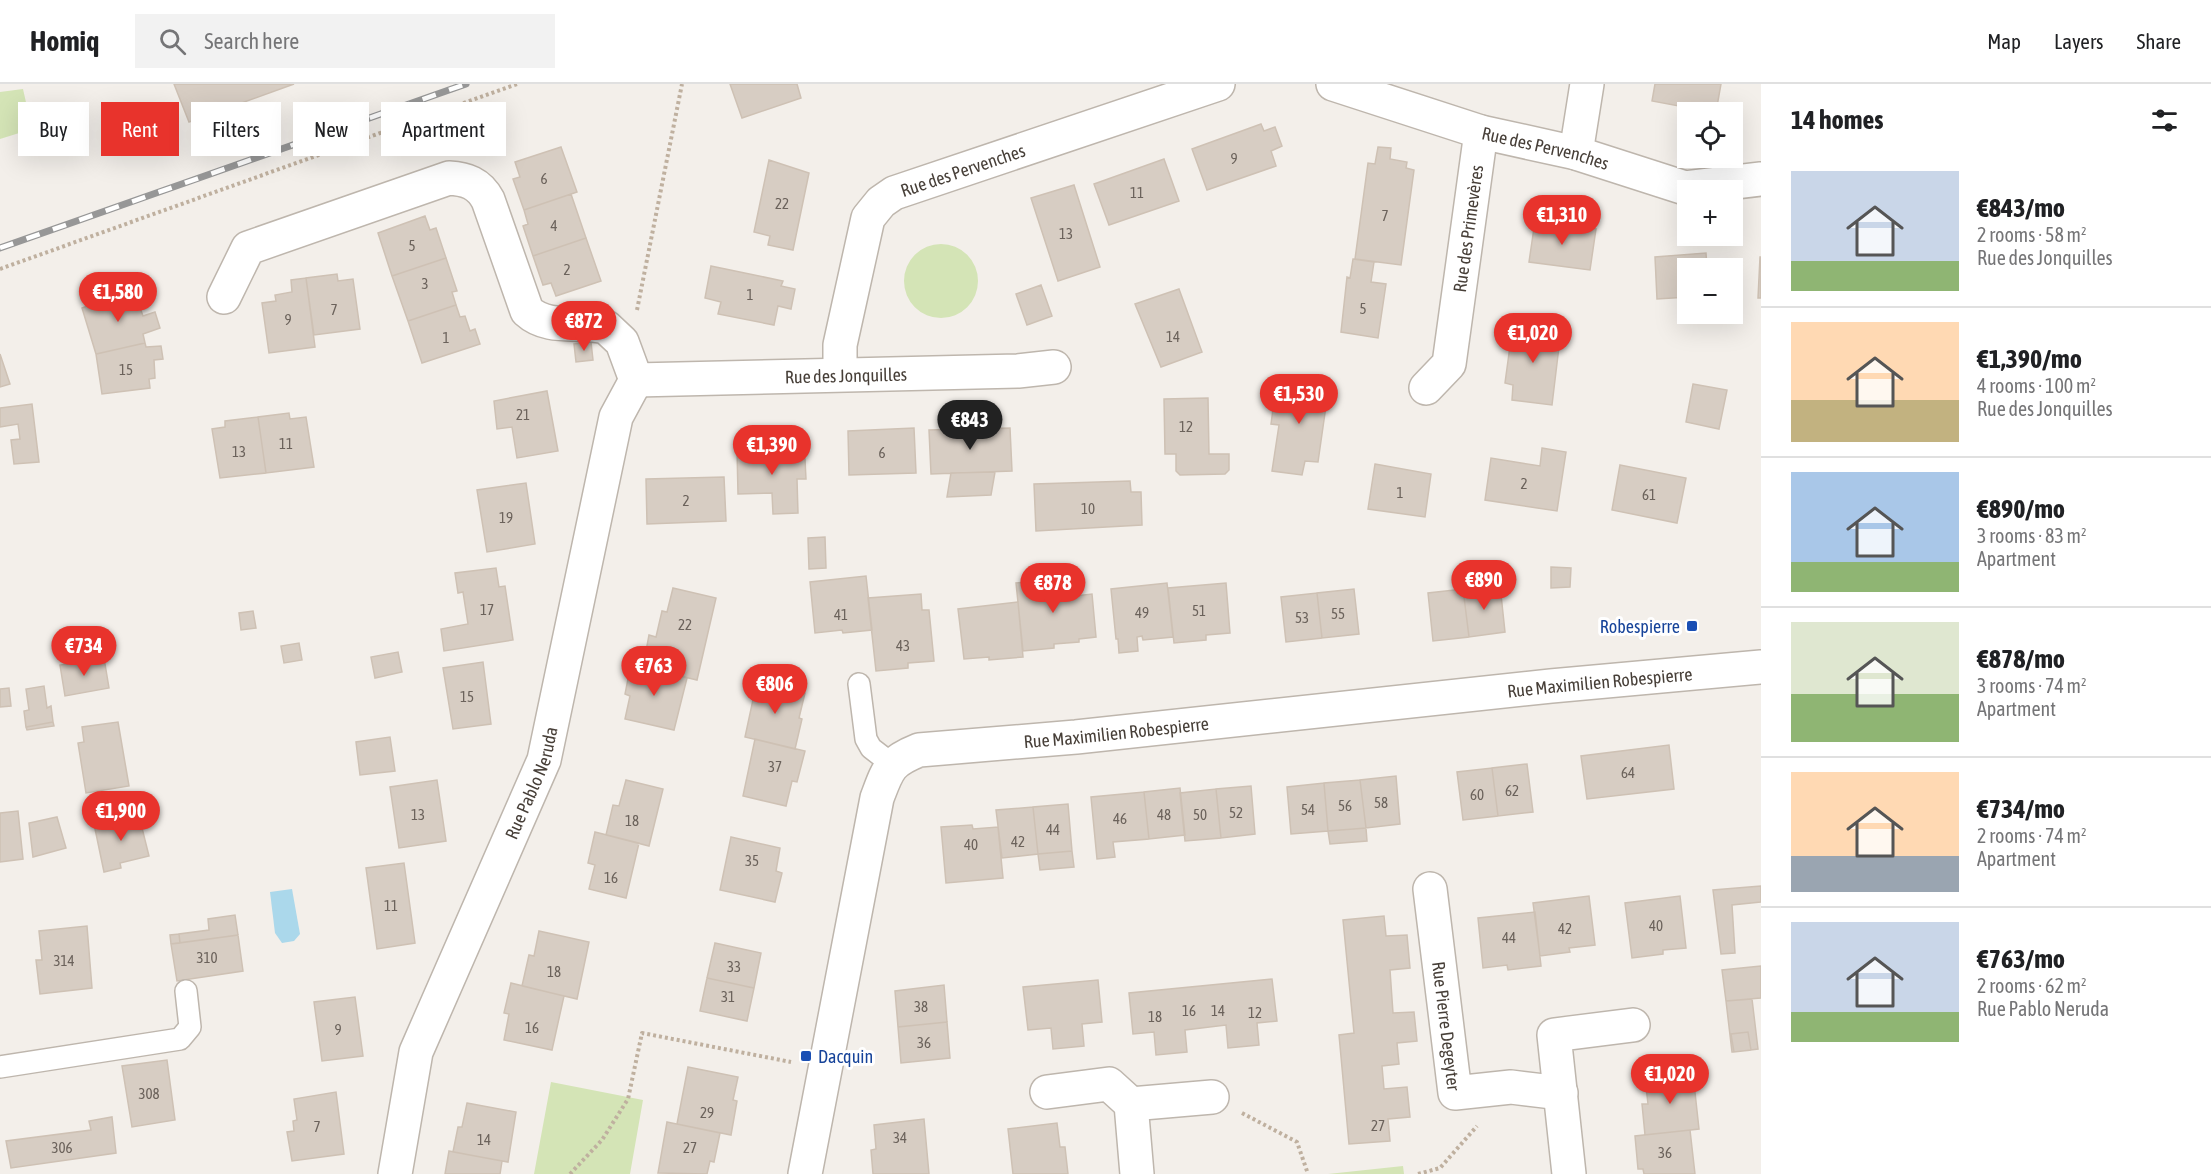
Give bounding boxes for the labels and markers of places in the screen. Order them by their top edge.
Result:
pin: €1,310 [1513,195,1611,246]
pin: €1,580 [69,272,167,323]
pin: €872 [548,301,620,352]
pin: €1,020 [1484,313,1582,364]
pin: €1,530 [1250,374,1348,425]
pin: €843 [934,400,1006,451]
pin: €1,390 [723,425,821,476]
pin: €890 [1448,560,1520,611]
pin: €878 [1017,563,1089,614]
place label: Robespierre [1600,616,1680,637]
marker: Robespierre [1685,619,1699,633]
pin: €734 [48,626,120,677]
pin: €763 [618,646,690,697]
pin: €806 [739,664,811,715]
pin: €1,900 [72,791,170,842]
place label: Dacquin [818,1046,873,1067]
marker: Dacquin [799,1049,813,1063]
pin: €1,020 [1621,1054,1719,1105]

